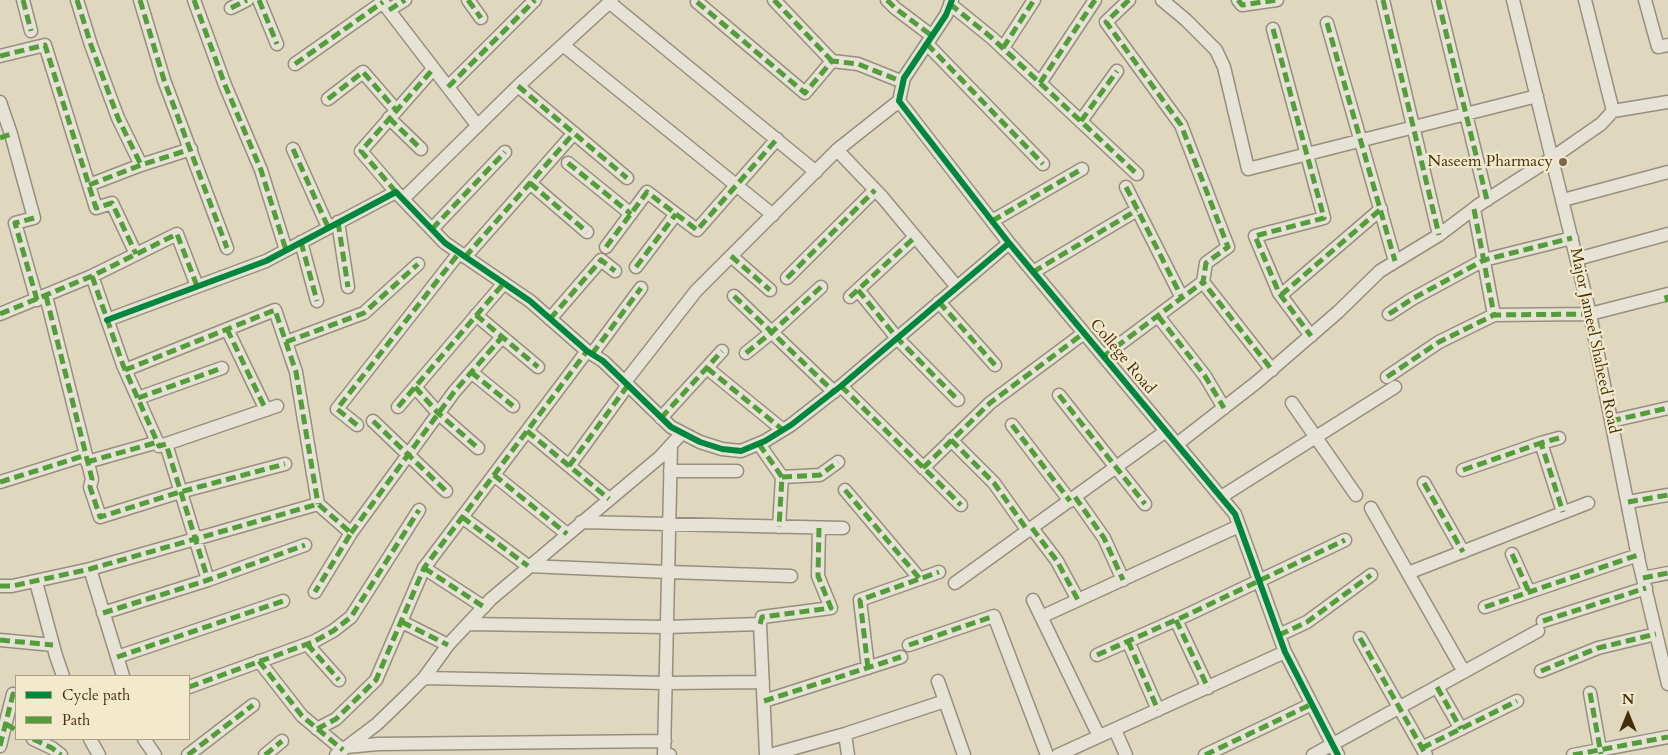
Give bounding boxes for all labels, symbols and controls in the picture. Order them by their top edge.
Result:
place label: Naseem Pharmacy [1428,152,1553,172]
marker: Naseem Pharmacy [1557,156,1569,168]
street label: Major Jameel Shaheed Road [1565,247,1623,435]
street label: College Road [1085,316,1159,398]
legend [15,675,190,740]
text: Cycle path [62,685,130,705]
north arrow [1603,690,1653,740]
text: N [1622,690,1634,709]
text: Path [62,710,90,730]

